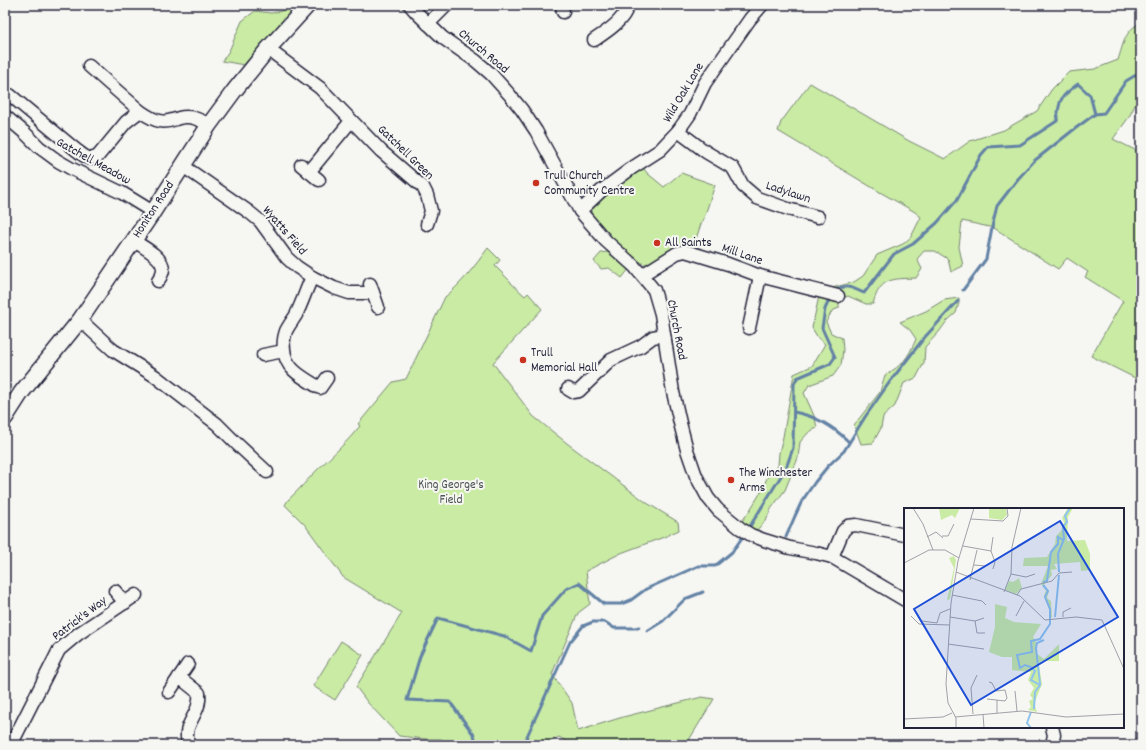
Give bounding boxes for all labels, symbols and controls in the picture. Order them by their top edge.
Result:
street label: Church Road [453,25,513,79]
street label: Wild Oak Lane [659,59,710,127]
street label: Gatchell Green [372,121,438,185]
street label: Gatchell Meadow [52,134,134,190]
place label: Trull Church Community Centre [544,167,635,201]
street label: Ladylawn [763,177,813,209]
street label: Honiton Road [128,178,180,242]
marker: Trull Church Community Centre [531,178,541,188]
street label: Wyatts Field [257,202,311,260]
place label: All Saints [665,234,712,253]
marker: All Saints [652,238,662,248]
street label: Mill Lane [719,239,765,271]
street label: Church Road [661,298,691,362]
place label: Trull Memorial Hall [531,344,597,378]
marker: Trull Memorial Hall [518,355,528,365]
place label: The Winchester Arms [739,464,813,498]
marker: The Winchester Arms [726,475,736,485]
park label: King George's Field [418,476,484,510]
inset map [904,508,1124,728]
street label: Patrick's Way [49,592,112,646]

